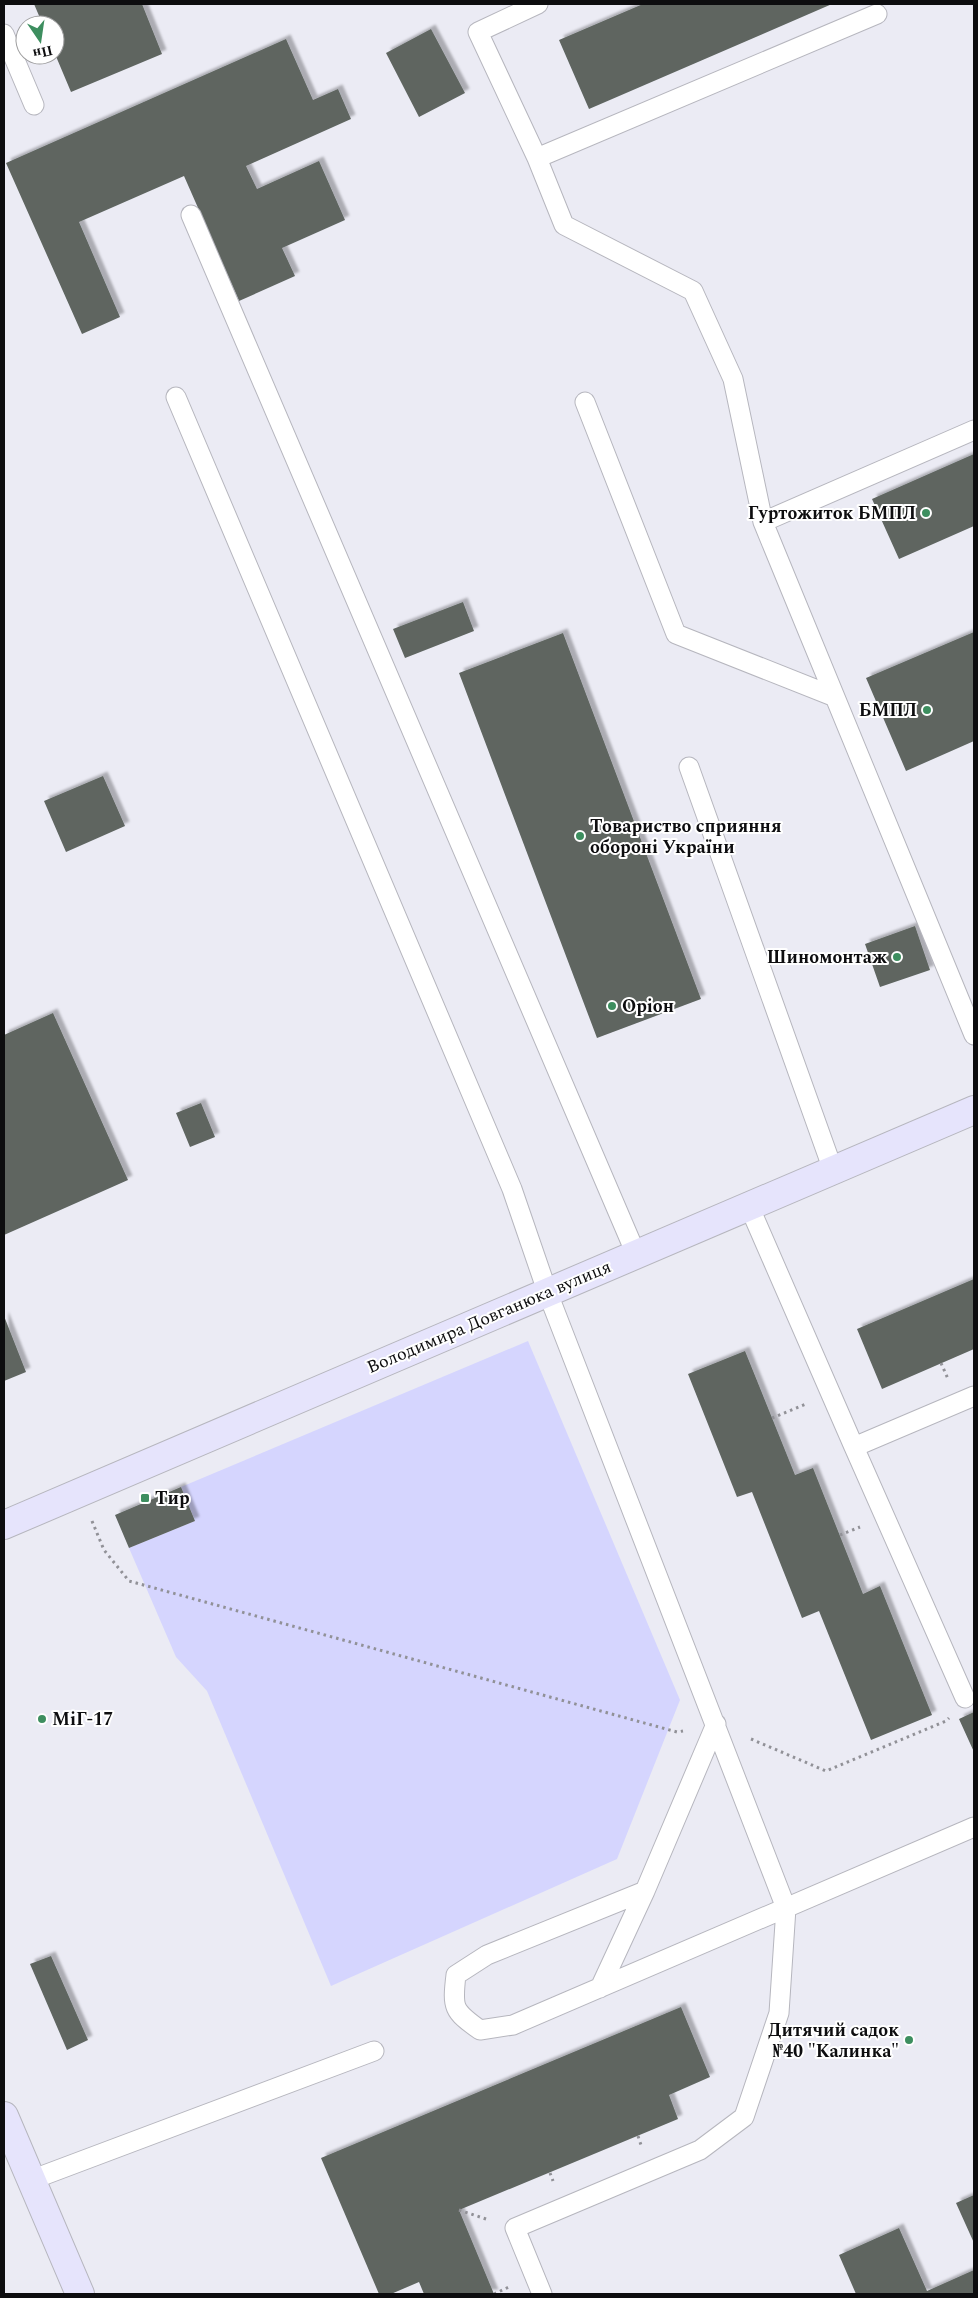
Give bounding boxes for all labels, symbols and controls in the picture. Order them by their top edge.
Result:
north arrow [15,15,65,65]
text: Пн [30,40,55,65]
place label: Гуртожиток БМПЛ [748,500,916,527]
marker: Гуртожиток БМПЛ [920,507,932,519]
place label: БМПЛ [859,697,917,724]
marker: БМПЛ [921,704,933,716]
place label: Товариство сприяння обороні України [590,813,782,861]
marker: Товариство сприяння обороні України [574,830,586,842]
place label: Шиномонтаж [767,944,888,971]
marker: Шиномонтаж [891,951,903,963]
place label: Оріон [622,993,674,1020]
marker: Оріон [606,1000,618,1012]
street label: Володимира Довганюка вулиця [363,1253,615,1381]
place label: Тир [155,1485,190,1512]
marker: Тир [139,1492,151,1504]
place label: МіГ-17 [52,1706,113,1733]
marker: МіГ-17 [36,1713,48,1725]
place label: Дитячий садок №40 "Калинка" [768,2017,899,2065]
marker: Дитячий садок №40 "Калинка" [903,2034,915,2046]

